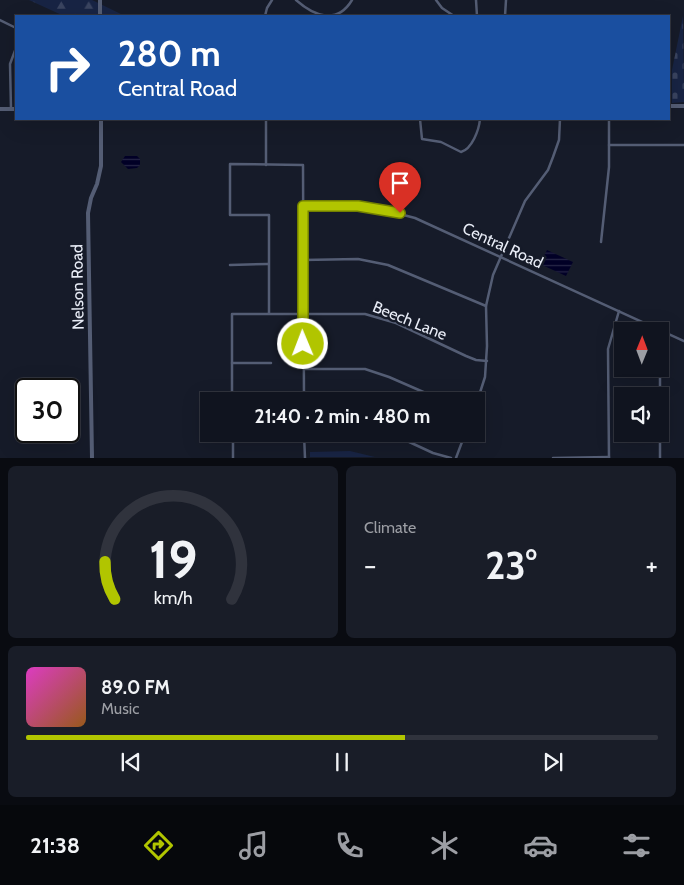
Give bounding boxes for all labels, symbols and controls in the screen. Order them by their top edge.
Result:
text: 280 m [118,32,221,75]
icon: right [35,35,100,100]
text: Central Road [118,75,237,102]
pin [379,162,421,213]
icon: arrive [386,169,414,197]
street label: Central Road [459,219,546,272]
street label: Nelson Road [67,244,88,330]
street label: Beech Lane [370,297,450,344]
position arrow [276,317,328,369]
north arrow [614,322,669,378]
map controls [614,322,669,442]
speed limit sign: 30 [15,378,80,443]
button: sound [614,387,669,442]
text: 21:40 · 2 min · 480 m [255,405,430,428]
text: Climate [364,518,416,537]
text: 19 [149,528,197,591]
text: 23° [485,542,537,589]
text: − [364,548,376,582]
text: + [646,548,658,582]
text: km/h [153,587,193,608]
text: 89.0 FM [101,676,170,699]
text: Music [101,699,139,718]
icon: previous [117,748,145,776]
icon: pause [328,748,356,776]
icon: next [539,748,567,776]
icon: directions [141,828,176,863]
icon: music [236,828,271,863]
icon: phone [332,828,367,863]
icon: climate [427,828,462,863]
icon: car [523,828,558,863]
icon: filters [619,828,654,863]
text: 21:38 [30,832,80,859]

